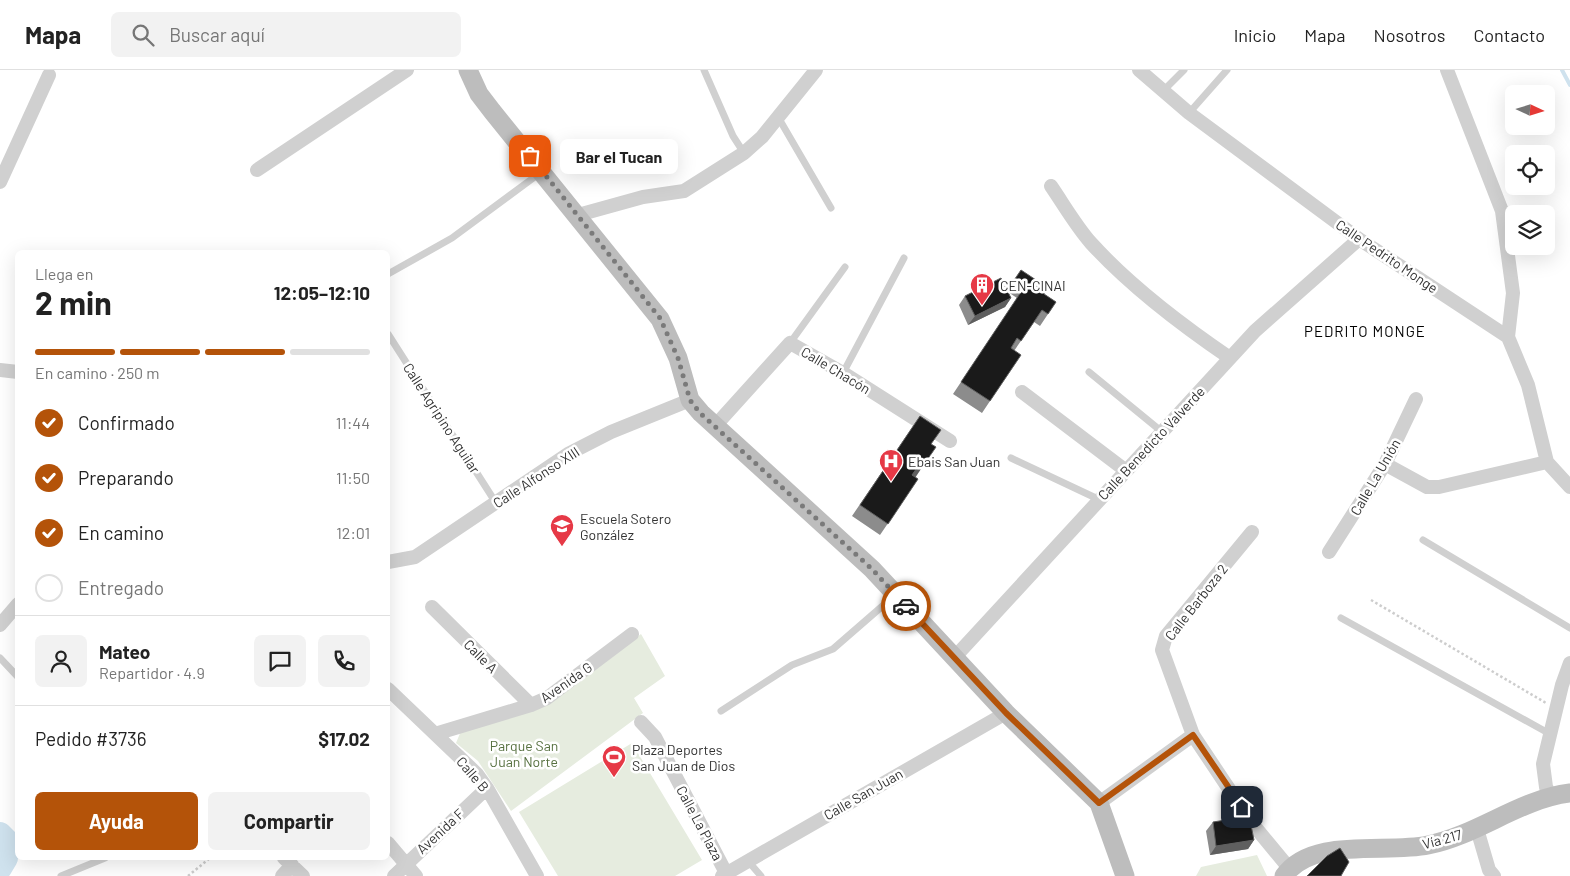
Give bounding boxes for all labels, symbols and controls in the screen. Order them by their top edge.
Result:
search box [111,12,461,57]
text: Mapa [25,20,81,49]
icon: search [129,21,157,49]
text: Buscar aquí [169,23,265,46]
text: Inicio [1234,24,1276,46]
text: Mapa [1304,24,1346,46]
text: Nosotros [1374,24,1445,46]
text: Contacto [1473,24,1545,46]
north arrow [1505,85,1555,135]
map controls [1505,85,1555,255]
pin [509,135,551,177]
callout: Bar el Tucan [560,138,678,174]
icon: bag [516,142,544,170]
button: locate [1505,145,1555,195]
text: Bar el Tucan [576,147,662,166]
button: layers [1505,205,1555,255]
street label: Calle Pedrito Monge [1333,216,1441,296]
text: Llega en [35,264,93,283]
building icon: CEN-CINAI [969,272,995,306]
place label: CEN-CINAI [1000,277,1066,294]
text: 12:05–12:10 [274,281,370,304]
text: 2 min [35,283,112,321]
district label: PEDRITO MONGE [1304,322,1426,340]
street label: Calle Chacón [798,343,874,397]
street label: Calle Agripino Aguilar [400,360,484,476]
text: En camino · 250 m [35,363,160,382]
street label: Calle Benedicto Valverde [1094,383,1208,503]
icon: check [35,409,63,437]
text: Confirmado [78,411,175,434]
text: 11:44 [336,413,370,432]
street label: Calle La Unión [1346,436,1404,518]
street label: Calle Alfonso XIII [490,443,582,511]
hospital icon: Ebais San Juan [878,448,904,482]
place label: Ebais San Juan [908,453,1000,470]
icon: check [35,464,63,492]
text: Preparando [78,466,174,489]
text: 11:50 [336,468,370,487]
place label: Escuela Sotero González [580,510,671,543]
school or university icon: Escuela Sotero González [549,513,575,547]
icon: check [35,519,63,547]
text: En camino [78,521,164,544]
text: 12:01 [336,523,370,542]
street label: Calle Barboza 2 [1161,560,1231,644]
text: Entregado [78,576,164,599]
courier [881,581,931,631]
icon: car [892,592,920,620]
button: person [35,635,87,687]
button: chat [254,635,306,687]
button: phone [318,635,370,687]
street label: Calle A [461,636,502,677]
text: Mateo [99,640,150,663]
street label: Avenida G [537,658,595,706]
text: Repartidor · 4.9 [99,663,205,682]
text: Pedido #3736 [35,727,147,750]
text: $17.02 [318,727,370,750]
park label: Parque San Juan Norte [490,737,558,770]
place label: Plaza Deportes San Juan de Dios [632,741,735,774]
sports icon: Plaza Deportes San Juan de Dios [601,744,627,778]
street label: Calle B [453,753,493,795]
street label: Calle San Juan [821,765,905,823]
street label: Calle La Plaza [673,783,727,863]
pin [1221,786,1263,828]
button: Ayuda [35,792,198,850]
button: Compartir [208,792,370,850]
icon: home [1228,793,1256,821]
street label: Avenida F [413,805,467,857]
street label: Vía 217 [1420,826,1464,852]

